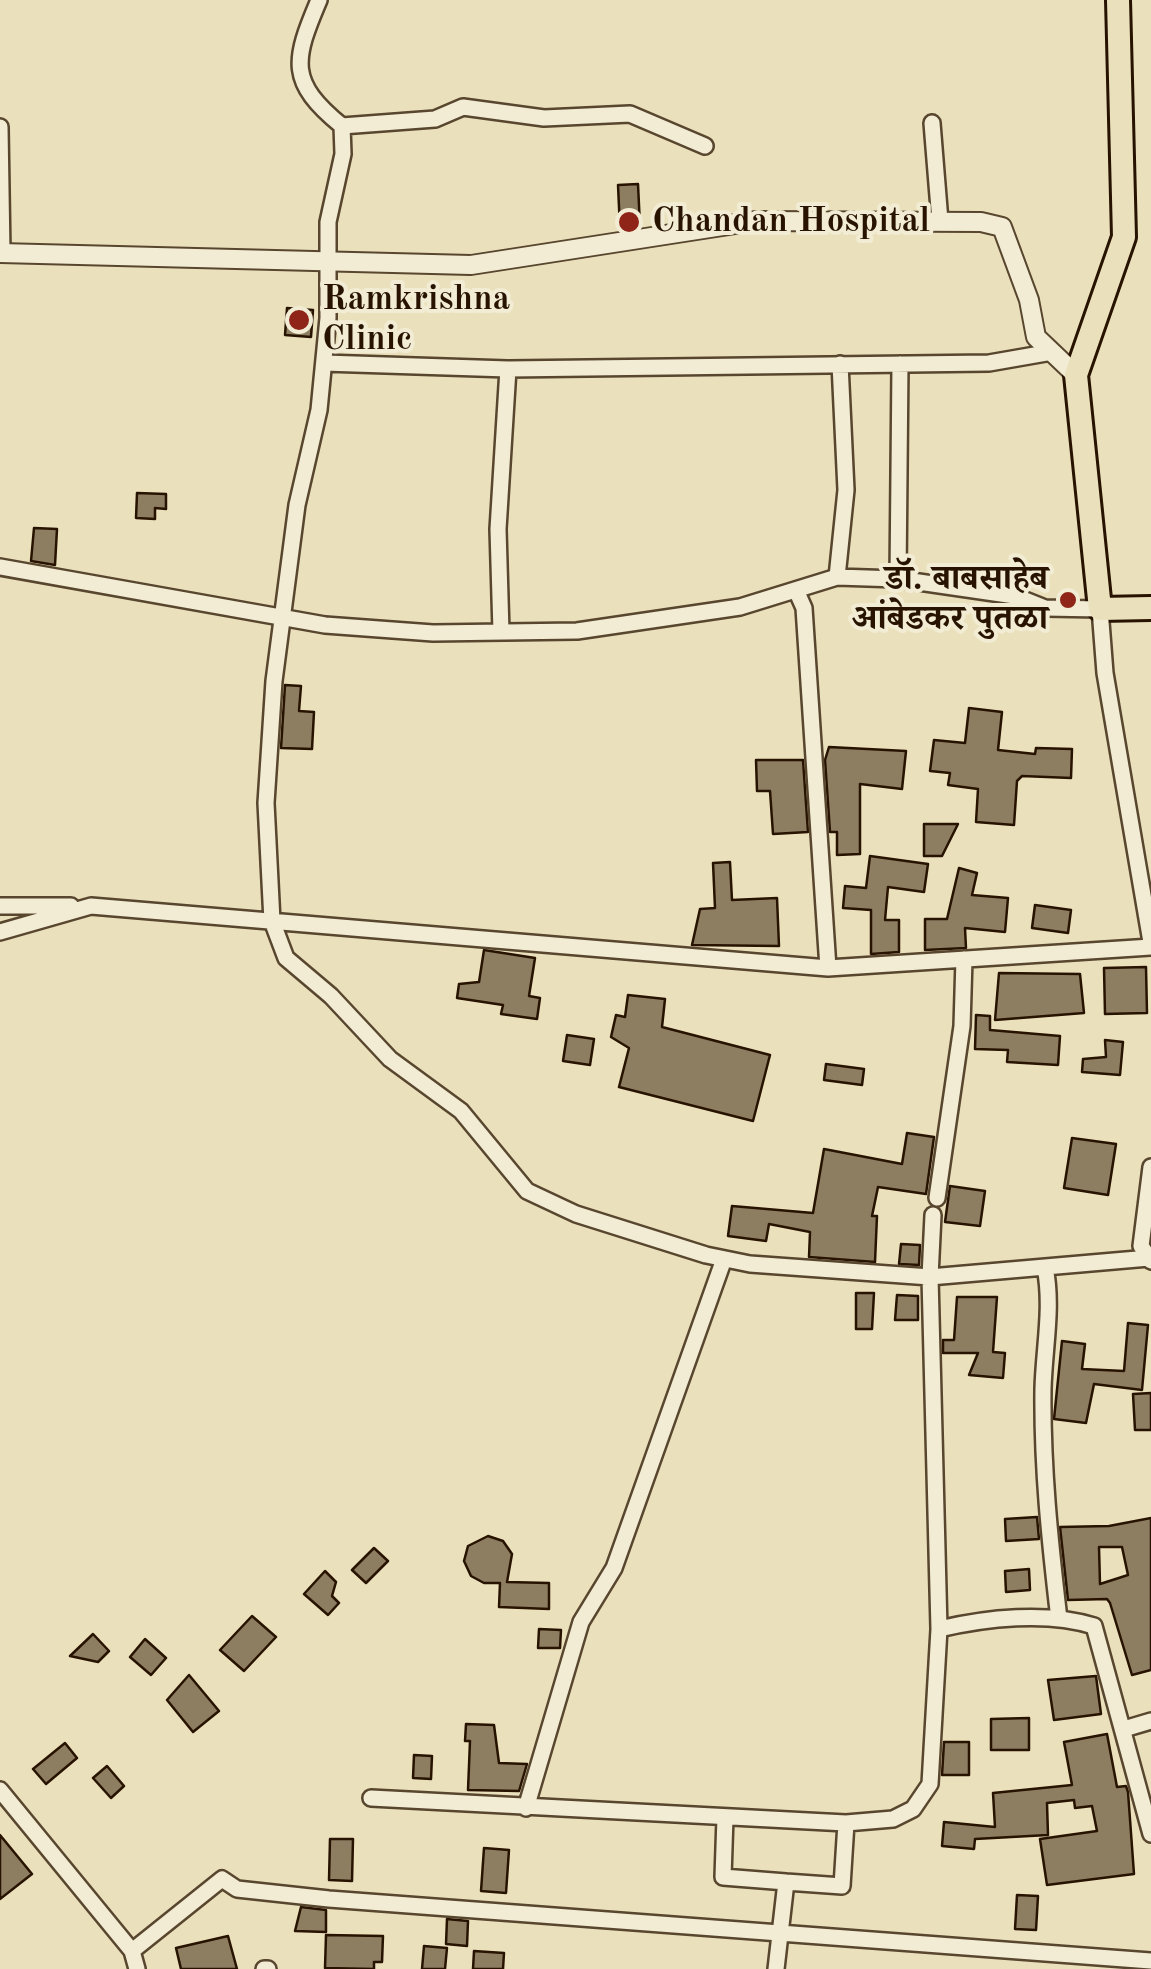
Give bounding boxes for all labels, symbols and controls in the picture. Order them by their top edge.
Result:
place label: Chandan Hospital [652,201,930,243]
marker: Chandan Hospital [616,209,642,235]
place label: Ramkrishna Clinic [322,279,510,361]
marker: Ramkrishna Clinic [286,307,312,333]
place label: डॉ. बाबसाहेब आंबेडकर पुतळा [852,559,1048,641]
marker: डॉ. बाबसाहेब आंबेडकर पुतळा [1057,589,1079,611]

